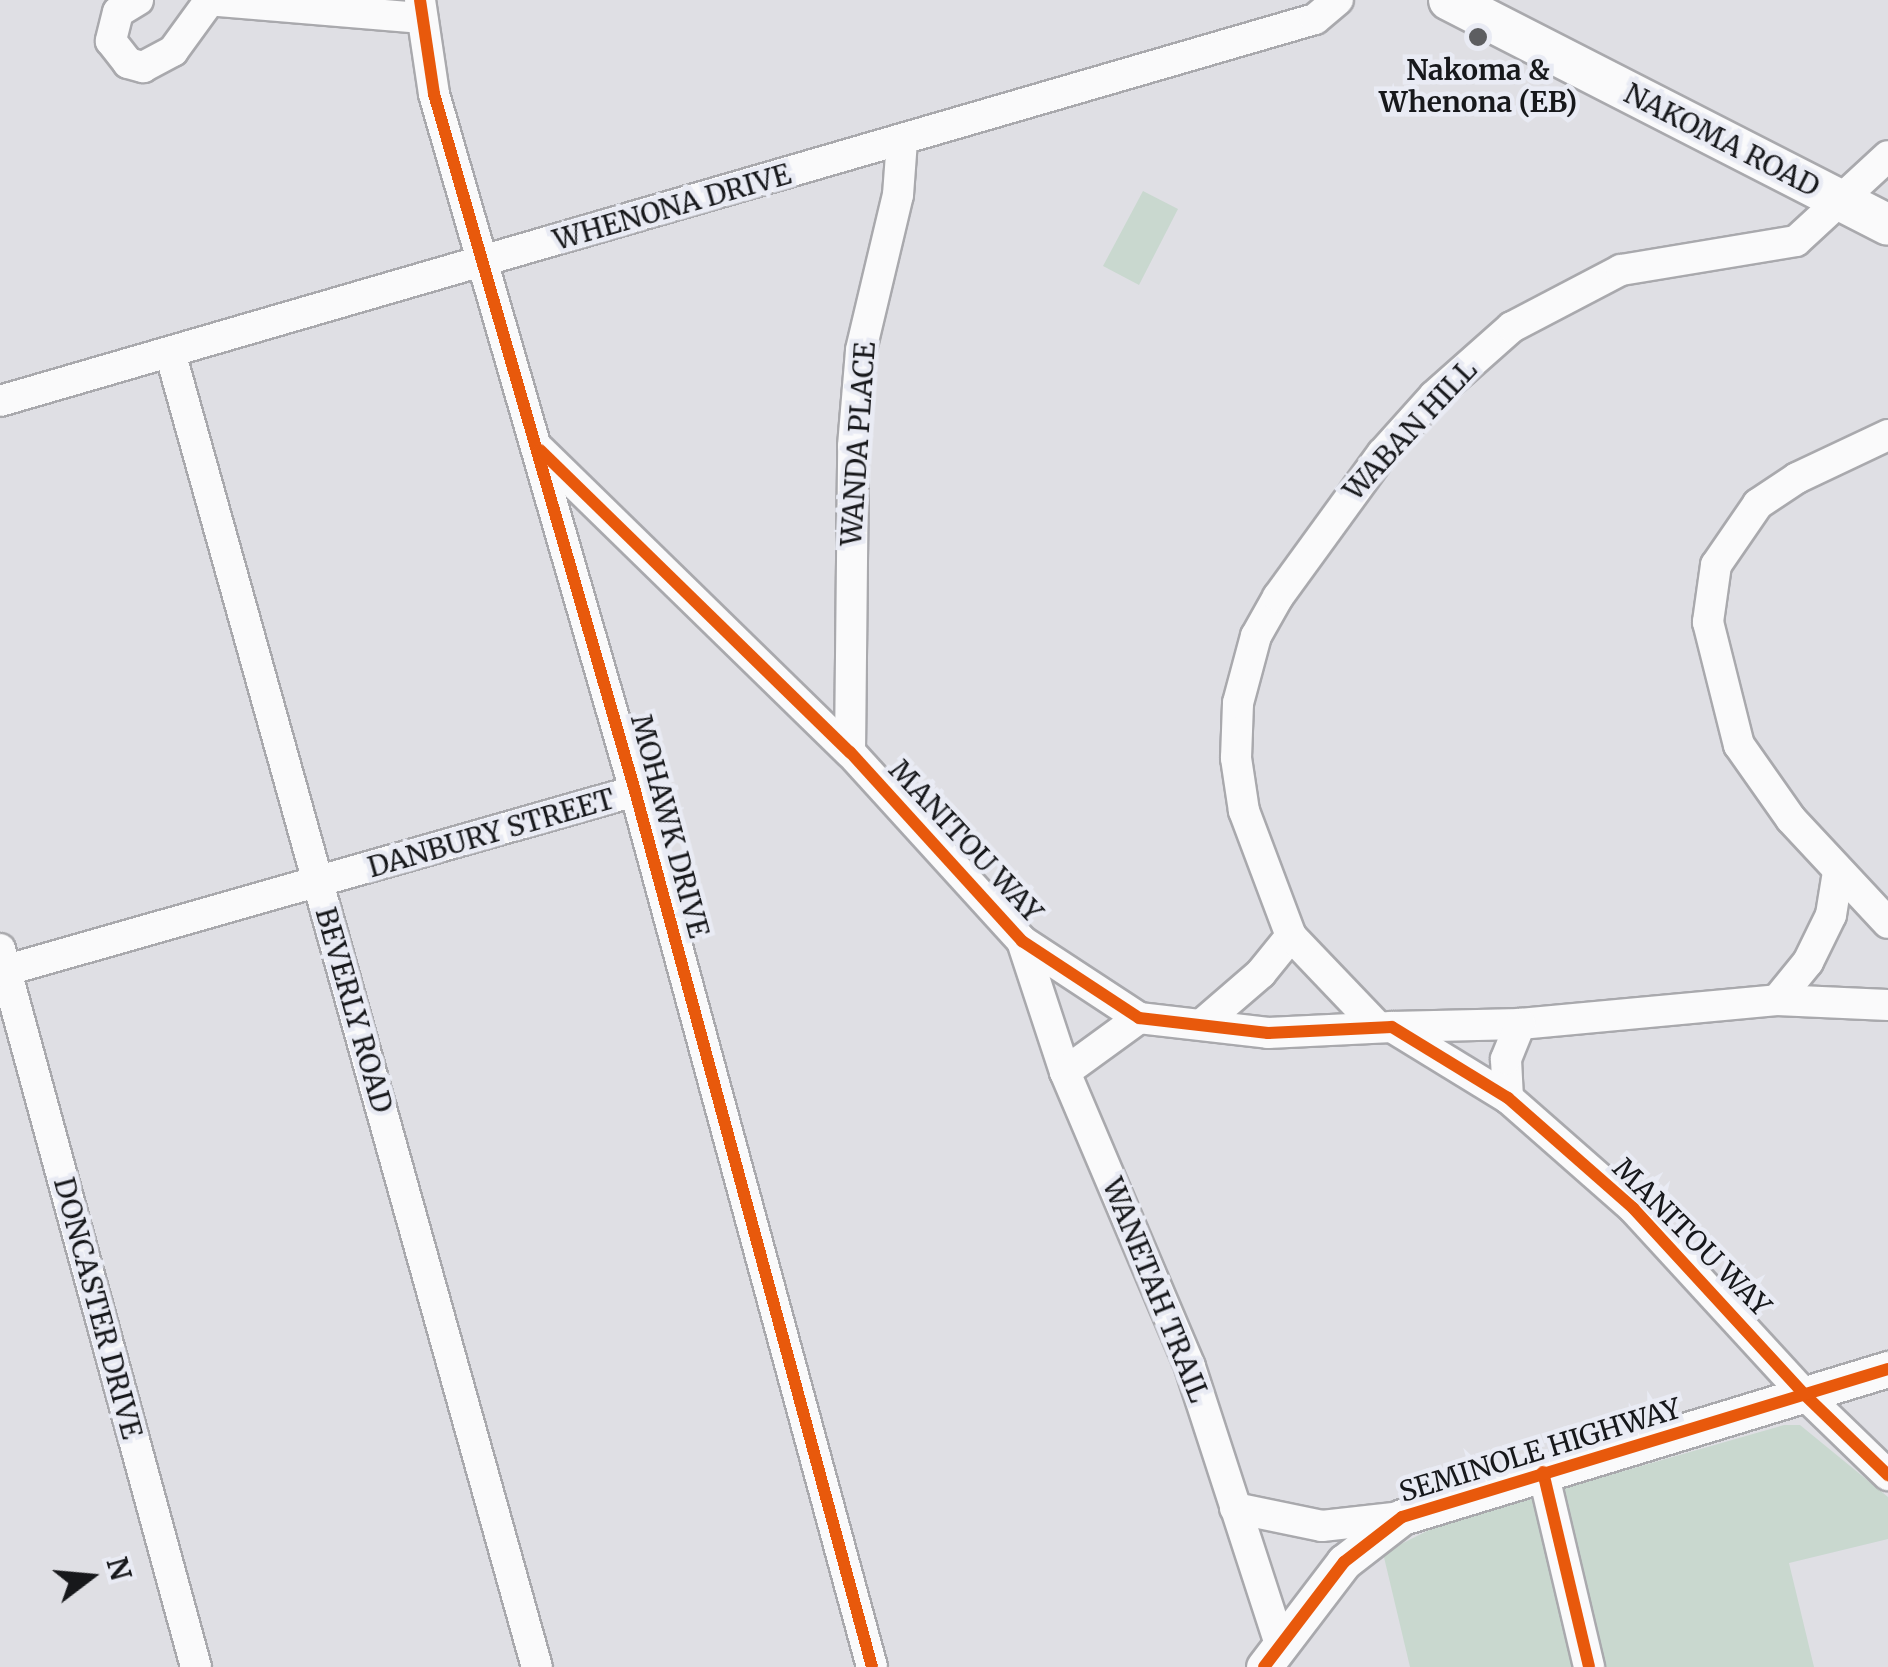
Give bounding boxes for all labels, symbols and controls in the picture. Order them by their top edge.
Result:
marker: Nakoma & Whenona (EB) [1467,26,1489,48]
place label: Nakoma & Whenona (EB) [1379,53,1577,119]
street label: NAKOMA ROAD [1619,76,1825,204]
street label: WHENONA DRIVE [549,157,795,257]
street label: WANDA PLACE [834,341,882,547]
street label: WABAN HILL [1336,353,1484,507]
street label: MOHAWK DRIVE [624,711,716,941]
street label: MANITOU WAY [882,753,1050,929]
street label: DANBURY STREET [364,782,618,884]
street label: BEVERLY ROAD [309,904,399,1116]
street label: MANITOU WAY [1606,1151,1778,1323]
street label: WANETAH TRAIL [1096,1173,1216,1407]
street label: DONCASTER DRIVE [47,1174,149,1442]
street label: SEMINOLE HIGHWAY [1395,1391,1685,1509]
north arrow [40,1527,140,1627]
text: N [98,1553,139,1584]

